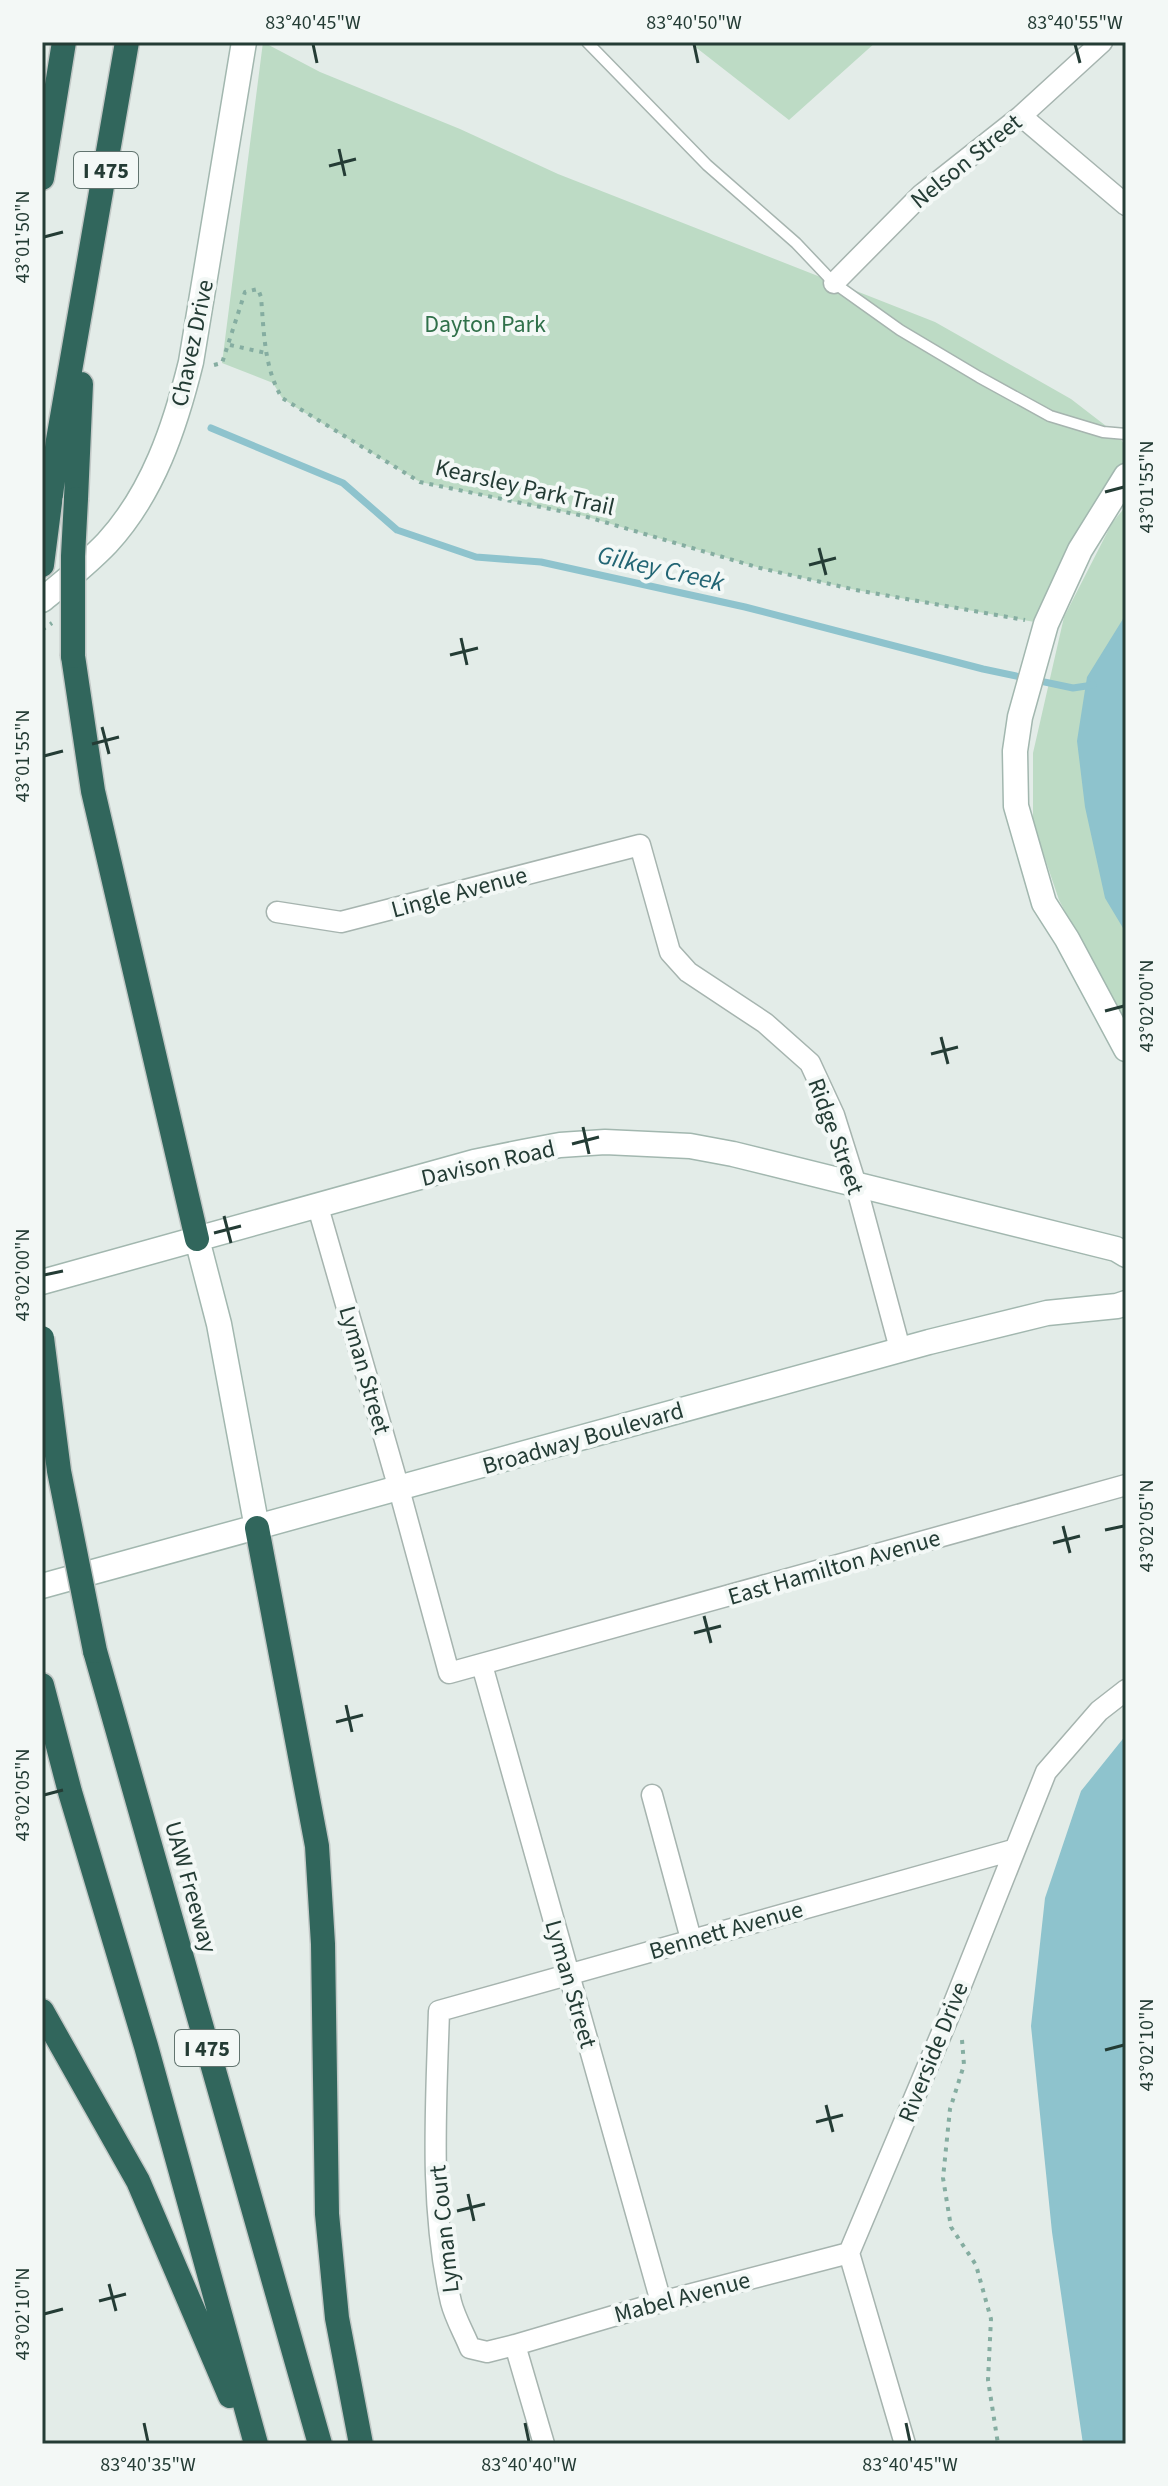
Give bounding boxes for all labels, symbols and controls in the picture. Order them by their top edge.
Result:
text: 83°40'45"W [265,9,361,37]
text: 83°40'50"W [646,9,742,37]
text: 83°40'55"W [1027,9,1123,37]
street label: Nelson Street [903,105,1030,217]
road number: I 475 [74,152,138,188]
text: 43°01'50"N [9,191,37,283]
street label: Chavez Drive [162,276,223,410]
park label: Dayton Park [424,307,546,342]
text: 43°01'55"N [1133,441,1161,533]
street label: Kearsley Park Trail [432,450,618,525]
water label: Gilkey Creek [594,536,729,601]
text: 43°01'55"N [9,710,37,802]
street label: Lingle Avenue [387,858,531,927]
text: 43°02'00"N [1133,960,1161,1052]
street label: Ridge Street [798,1073,873,1199]
street label: Davison Road [418,1131,559,1196]
text: 43°02'00"N [9,1229,37,1321]
street label: Lyman Street [329,1302,400,1438]
street label: Broadway Boulevard [478,1393,688,1484]
text: 43°02'05"N [1133,1480,1161,1572]
street label: East Hamilton Avenue [724,1520,945,1615]
text: 43°02'05"N [9,1749,37,1841]
street label: UAW Freeway [155,1817,226,1957]
street label: Bennett Avenue [645,1892,807,1969]
street label: Lyman Street [535,1916,606,2052]
street label: Riverside Drive [889,1977,978,2128]
text: 43°02'10"N [1133,1999,1161,2091]
road number: I 475 [175,2030,239,2066]
street label: Lyman Court [420,2163,469,2294]
street label: Mabel Avenue [610,2263,754,2332]
text: 43°02'10"N [9,2268,37,2360]
text: 83°40'35"W [100,2451,196,2479]
text: 83°40'40"W [481,2451,577,2479]
text: 83°40'45"W [862,2451,958,2479]

